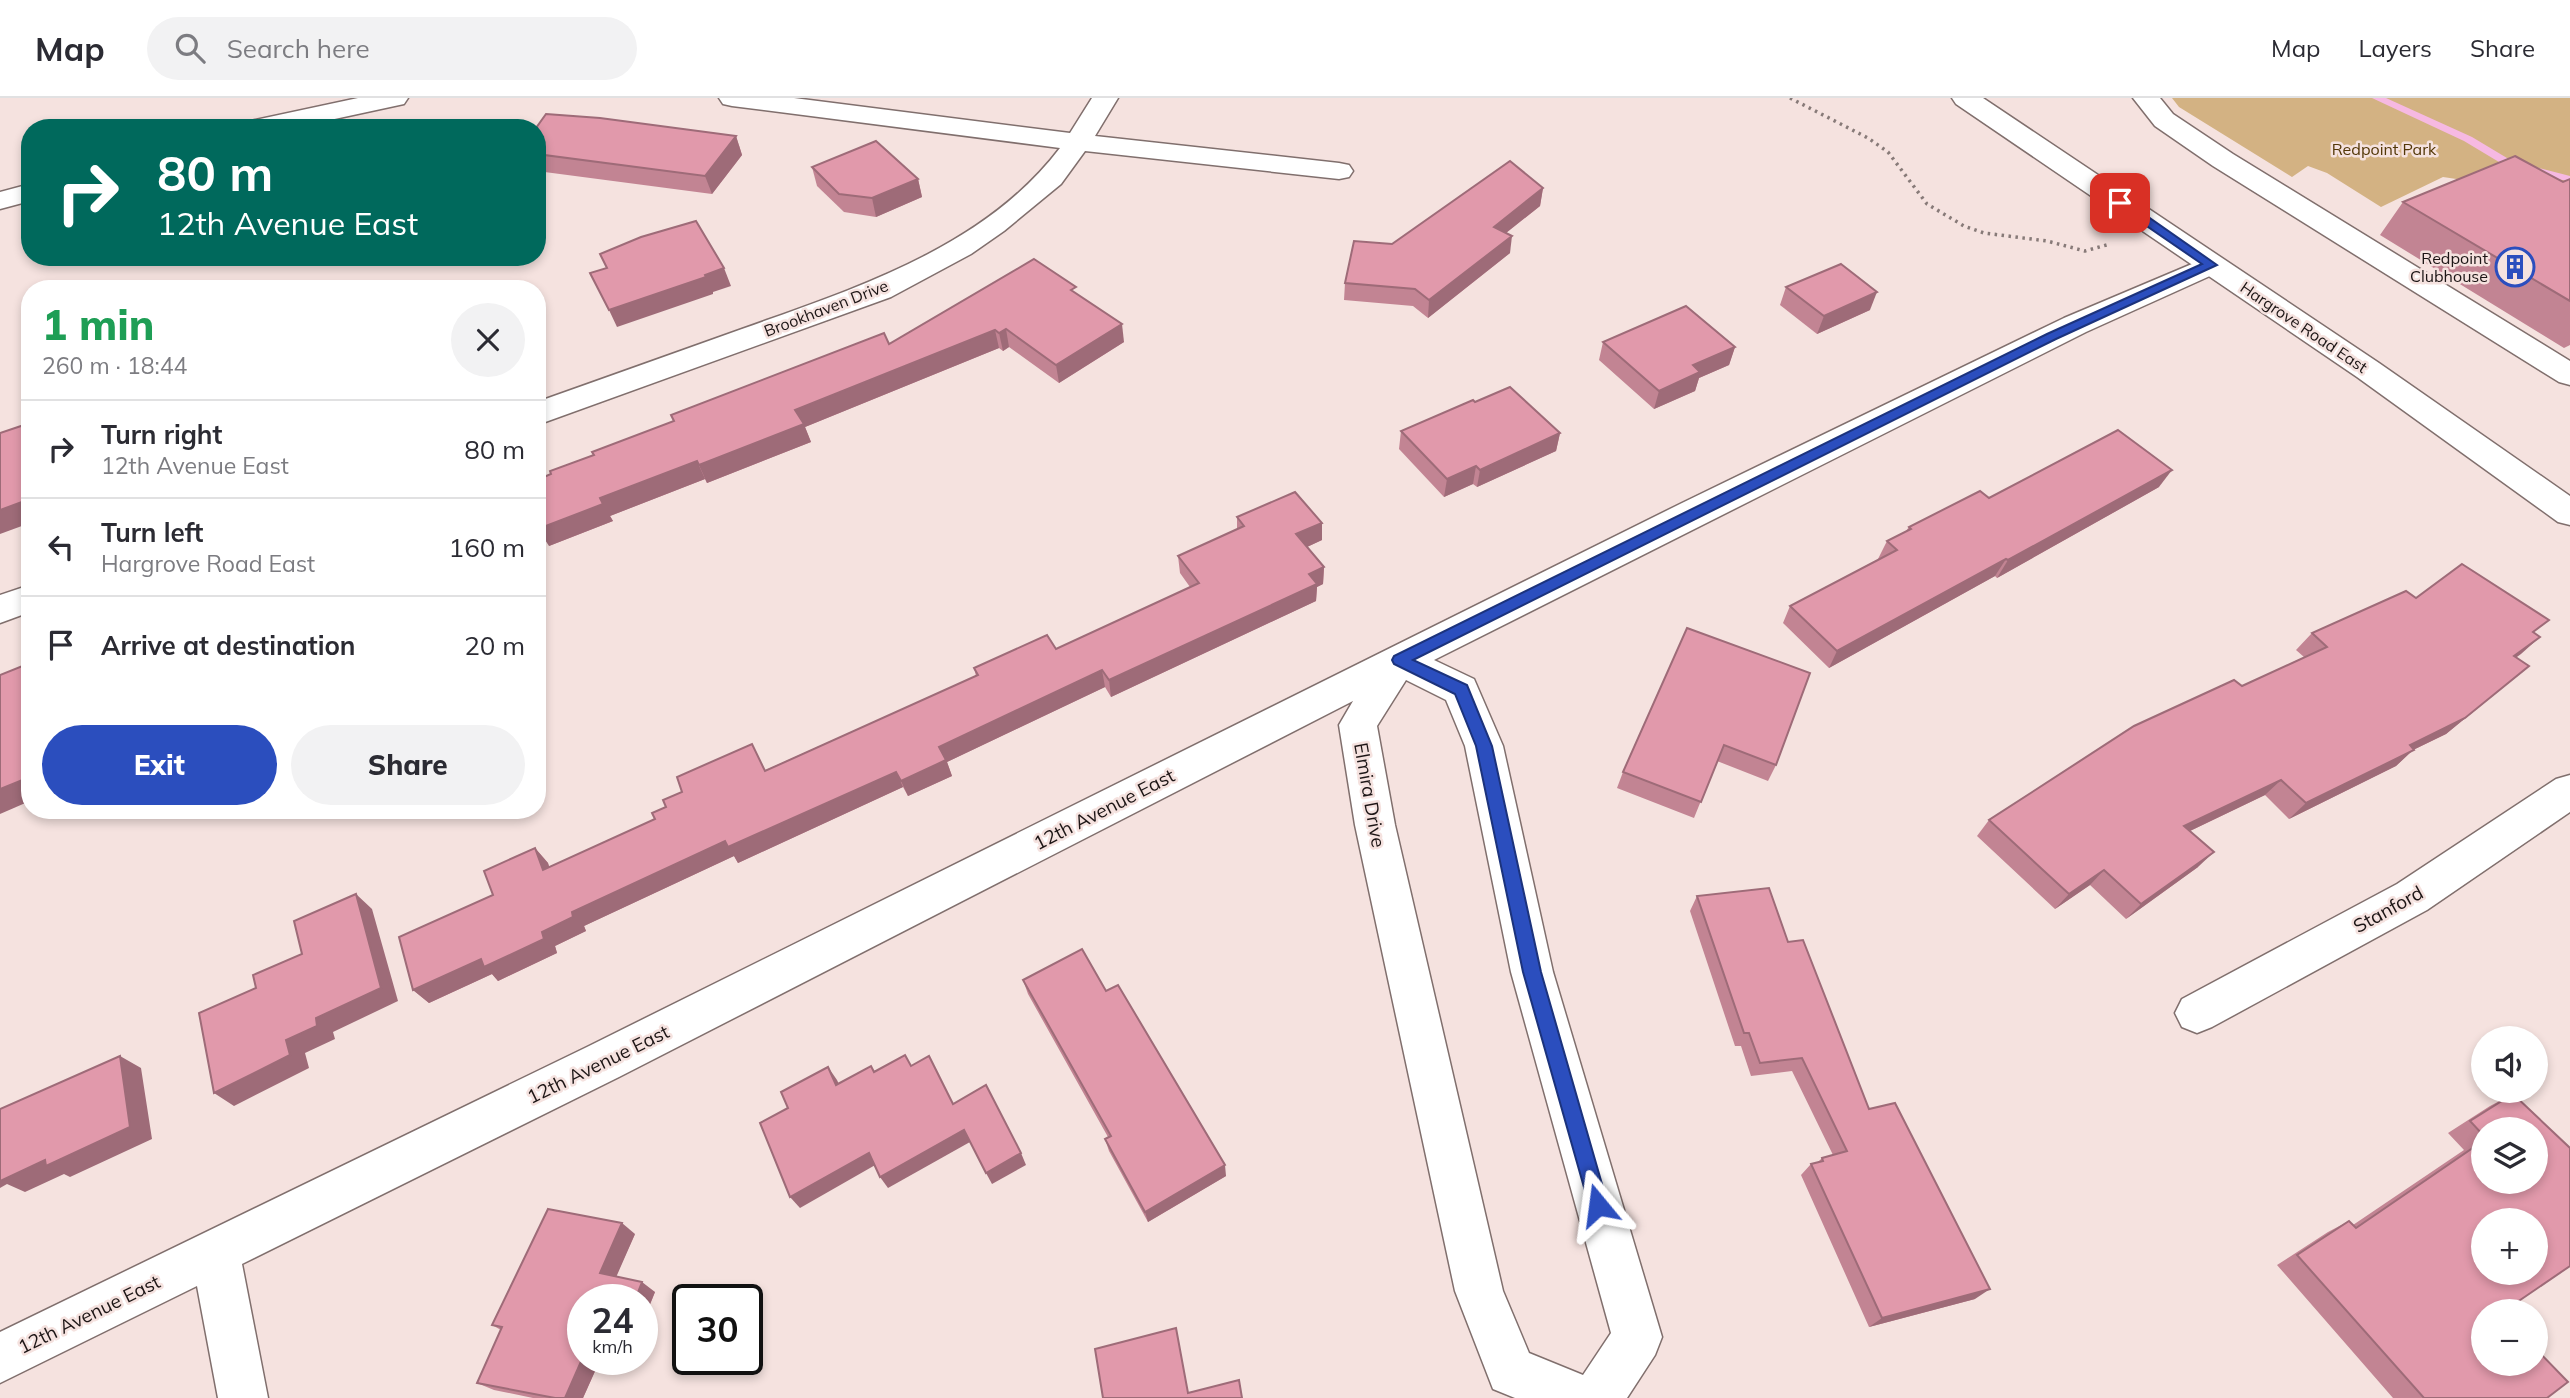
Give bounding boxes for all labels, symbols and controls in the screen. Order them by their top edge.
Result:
search box [147,17,637,80]
text: Map [35,28,105,69]
icon: search [171,29,209,67]
text: Search here [227,32,370,65]
text: Map [2271,33,2320,63]
text: Layers [2358,33,2432,63]
text: Share [2470,33,2535,63]
park label: Redpoint Park [2332,139,2437,159]
text: 80 m [157,142,273,203]
icon: right [42,147,133,238]
pin [2090,173,2150,233]
icon: arrive [2101,184,2139,222]
text: 12th Avenue East [157,203,418,243]
building icon: Redpoint Clubhouse [2494,246,2536,288]
place label: Redpoint Clubhouse [2410,248,2488,286]
street label: Brookhaven Drive [761,275,891,341]
street label: Hargrove Road East [2237,277,2372,377]
text: 1 min [42,298,155,351]
button: close [451,303,525,377]
text: 260 m · 18:44 [42,351,187,380]
text: Turn right [101,418,222,451]
icon: right [42,430,80,468]
text: 80 m [464,433,525,466]
text: 12th Avenue East [101,451,289,480]
text: Turn left [101,516,203,549]
icon: left [42,528,80,566]
text: 160 m [449,531,525,564]
text: Hargrove Road East [101,549,315,578]
icon: arrive [42,626,80,664]
text: Arrive at destination [101,629,356,662]
text: 20 m [464,629,525,662]
button: Exit [42,725,277,805]
button: Share [291,725,525,805]
street label: Elmira Drive [1349,741,1391,849]
street label: 12th Avenue East [1029,763,1179,855]
street label: Stanford [2349,880,2427,938]
street label: 12th Avenue East [523,1019,673,1109]
map controls [2471,1026,2548,1376]
button: sound [2471,1026,2548,1103]
button: layers [2471,1117,2548,1194]
position arrow [1561,1168,1635,1242]
button: + [2471,1208,2548,1285]
street label: 12th Avenue East [14,1269,164,1359]
speed limit sign: 30 [672,1284,763,1375]
text: 24 [591,1298,634,1342]
button: − [2471,1299,2548,1376]
text: km/h [592,1335,633,1358]

